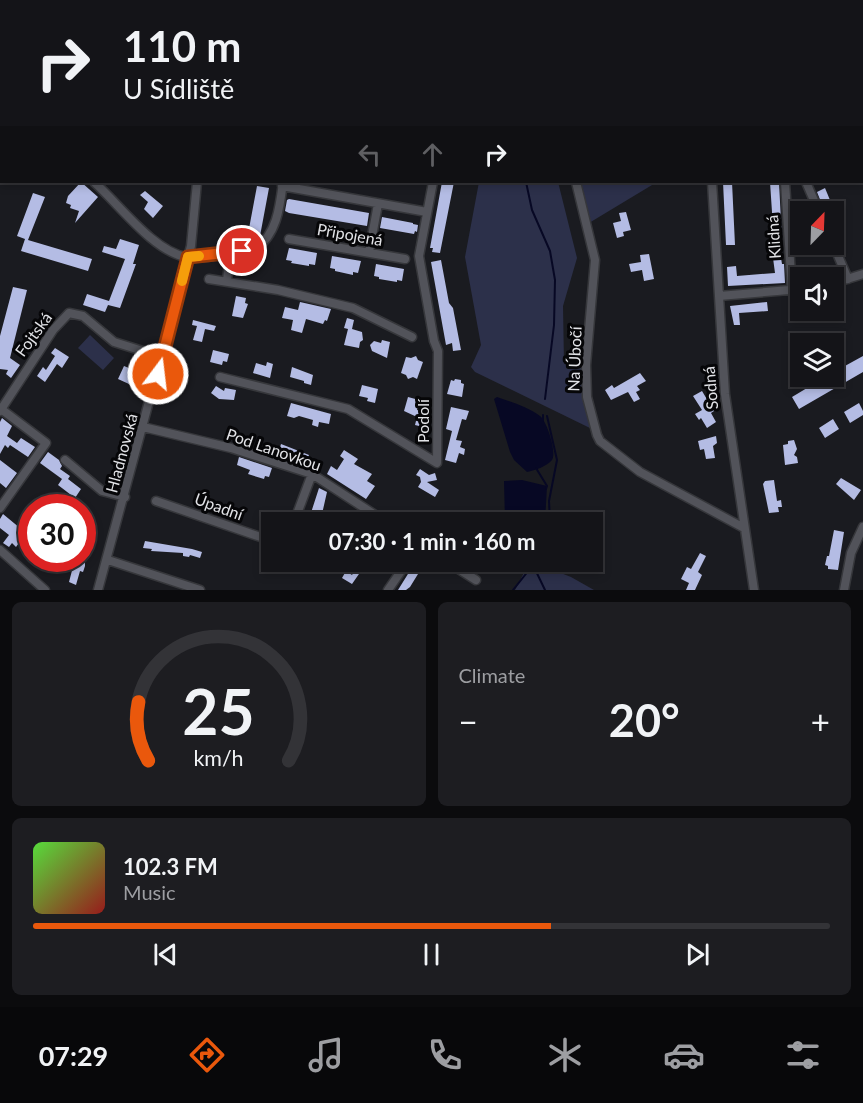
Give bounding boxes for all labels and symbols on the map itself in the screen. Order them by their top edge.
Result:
north arrow [790,201,844,255]
street label: Klidná [762,214,784,260]
street label: Připojená [316,219,384,249]
pin [216,225,267,276]
street label: Fojtská [11,308,55,360]
street label: Na Úbočí [563,325,585,392]
position arrow [126,342,190,406]
street label: Sodná [699,365,721,411]
street label: Podolí [413,398,432,443]
street label: Hladnovská [101,411,141,495]
street label: Pod Lanovkou [224,424,324,474]
street label: Úpadní [192,488,247,524]
speed limit sign: 30 [18,494,96,572]

